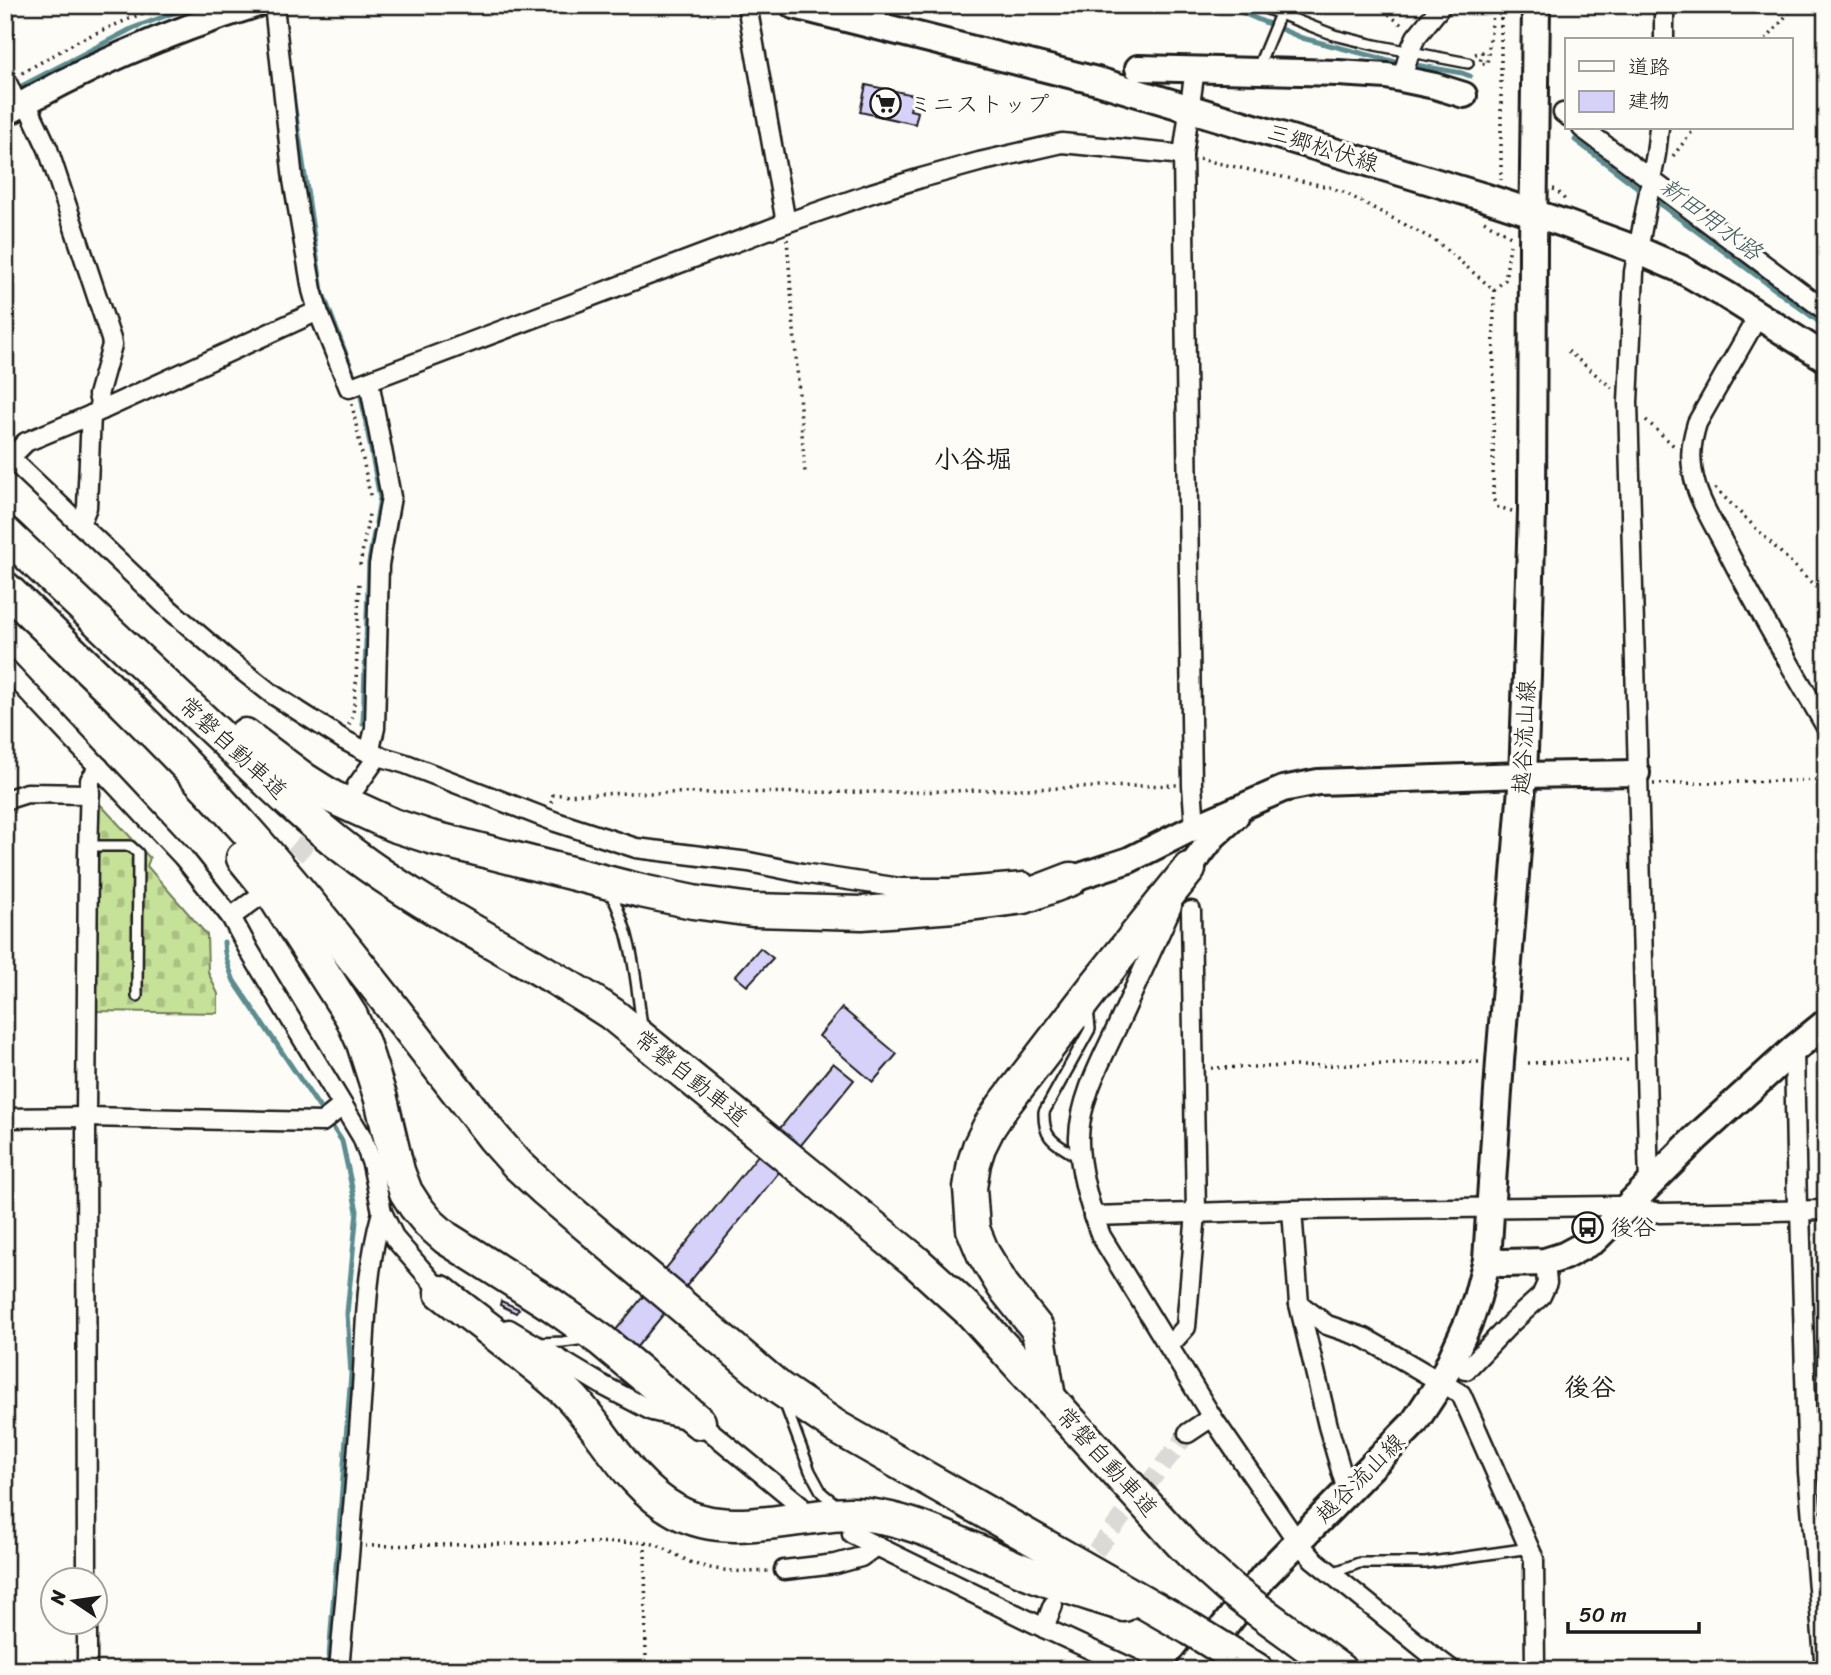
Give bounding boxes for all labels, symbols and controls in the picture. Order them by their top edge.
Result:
legend [1565,38,1792,130]
text: 道路 [1628,48,1670,86]
text: 建物 [1628,82,1670,120]
place label: ミニストップ [909,84,1049,125]
supermarket icon: ミニストップ [869,87,903,121]
street label: 三郷松伏線 [1262,112,1384,184]
water label: 新田用水路 [1650,166,1773,273]
district label: 小谷堀 [934,436,1012,482]
street label: 越谷流山線 [1501,679,1547,795]
street label: 常磐自動車道 [169,686,297,810]
street label: 常磐自動車道 [624,1019,758,1137]
place label: 後谷 [1610,1207,1656,1248]
bus stop icon: 後谷 [1570,1210,1604,1244]
district label: 後谷 [1564,1364,1616,1410]
street label: 常磐自動車道 [1046,1397,1168,1527]
street label: 越谷流山線 [1305,1423,1415,1533]
north arrow [38,1566,108,1636]
text: N [40,1586,76,1608]
scale bar [1568,1591,1700,1635]
text: 50 m [1579,1596,1627,1634]

